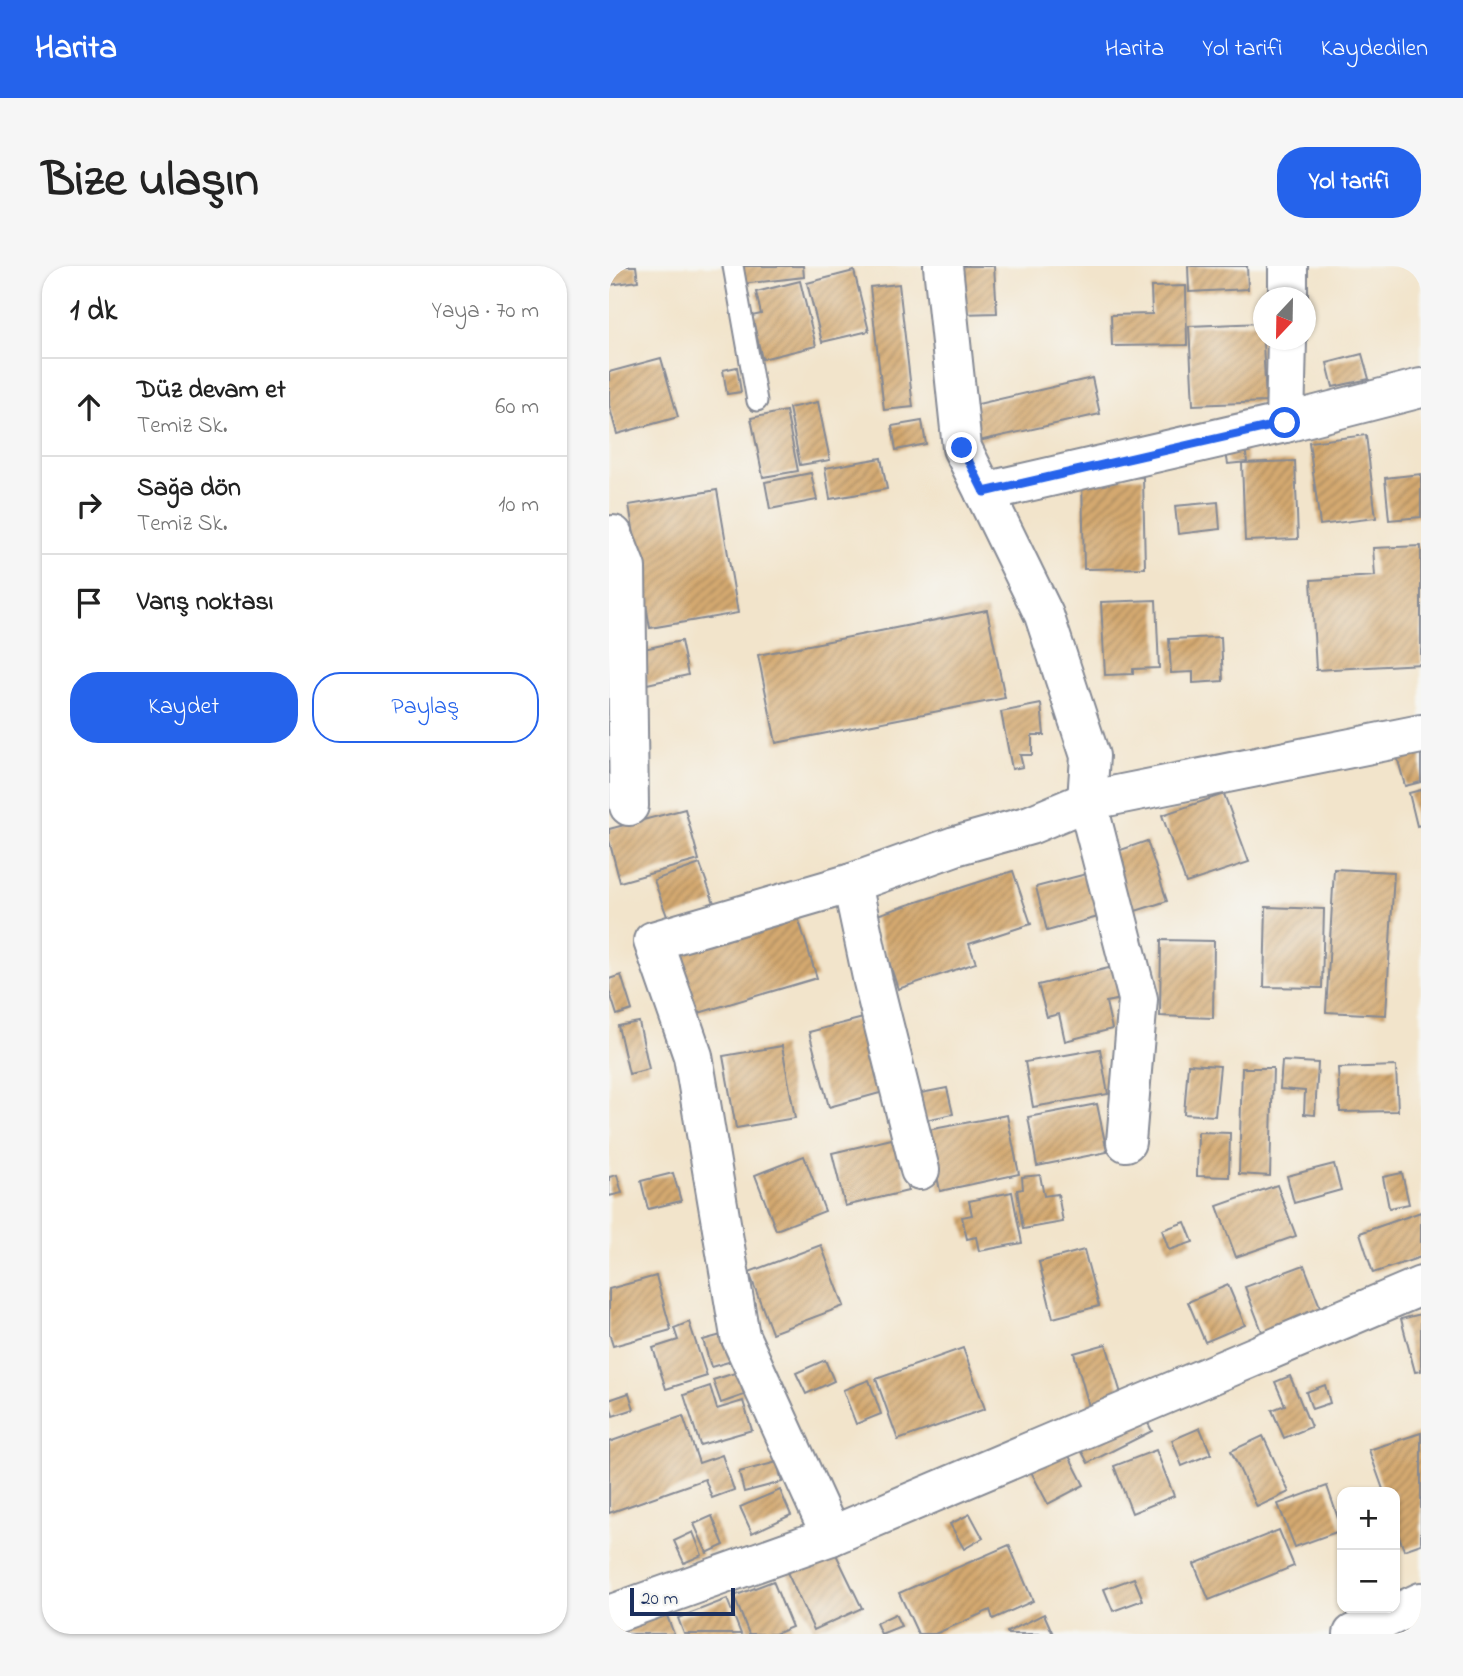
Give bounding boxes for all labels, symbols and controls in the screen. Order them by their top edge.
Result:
text: Harita [35,25,117,73]
text: Harita [1105,32,1164,67]
text: Yol tarifi [1202,32,1283,67]
text: Kaydedilen [1321,32,1428,67]
text: Bize ulaşın [42,146,259,218]
button: Yol tarifi [1277,147,1421,218]
north arrow [1253,287,1316,350]
text: 1 dk [70,290,117,334]
text: Yaya · 70 m [431,295,539,328]
text: Düz devam et [137,372,286,410]
icon: ahead [70,388,108,426]
text: 60 m [495,391,539,424]
route start [1269,407,1300,438]
text: Temiz Sk. [137,410,227,443]
route end [946,432,977,463]
text: Sağa dön [137,470,241,508]
icon: right [70,486,108,524]
text: 10 m [498,489,539,522]
text: Temiz Sk. [137,508,227,541]
icon: arrive [70,584,108,622]
text: Varış noktası [137,584,273,622]
button: Kaydet [70,672,298,743]
button: Paylaş [312,672,539,743]
map controls [1337,1487,1400,1613]
button: + [1337,1487,1400,1550]
button: − [1337,1550,1400,1613]
scale bar [630,1585,735,1617]
text: 20 m [641,1586,678,1613]

